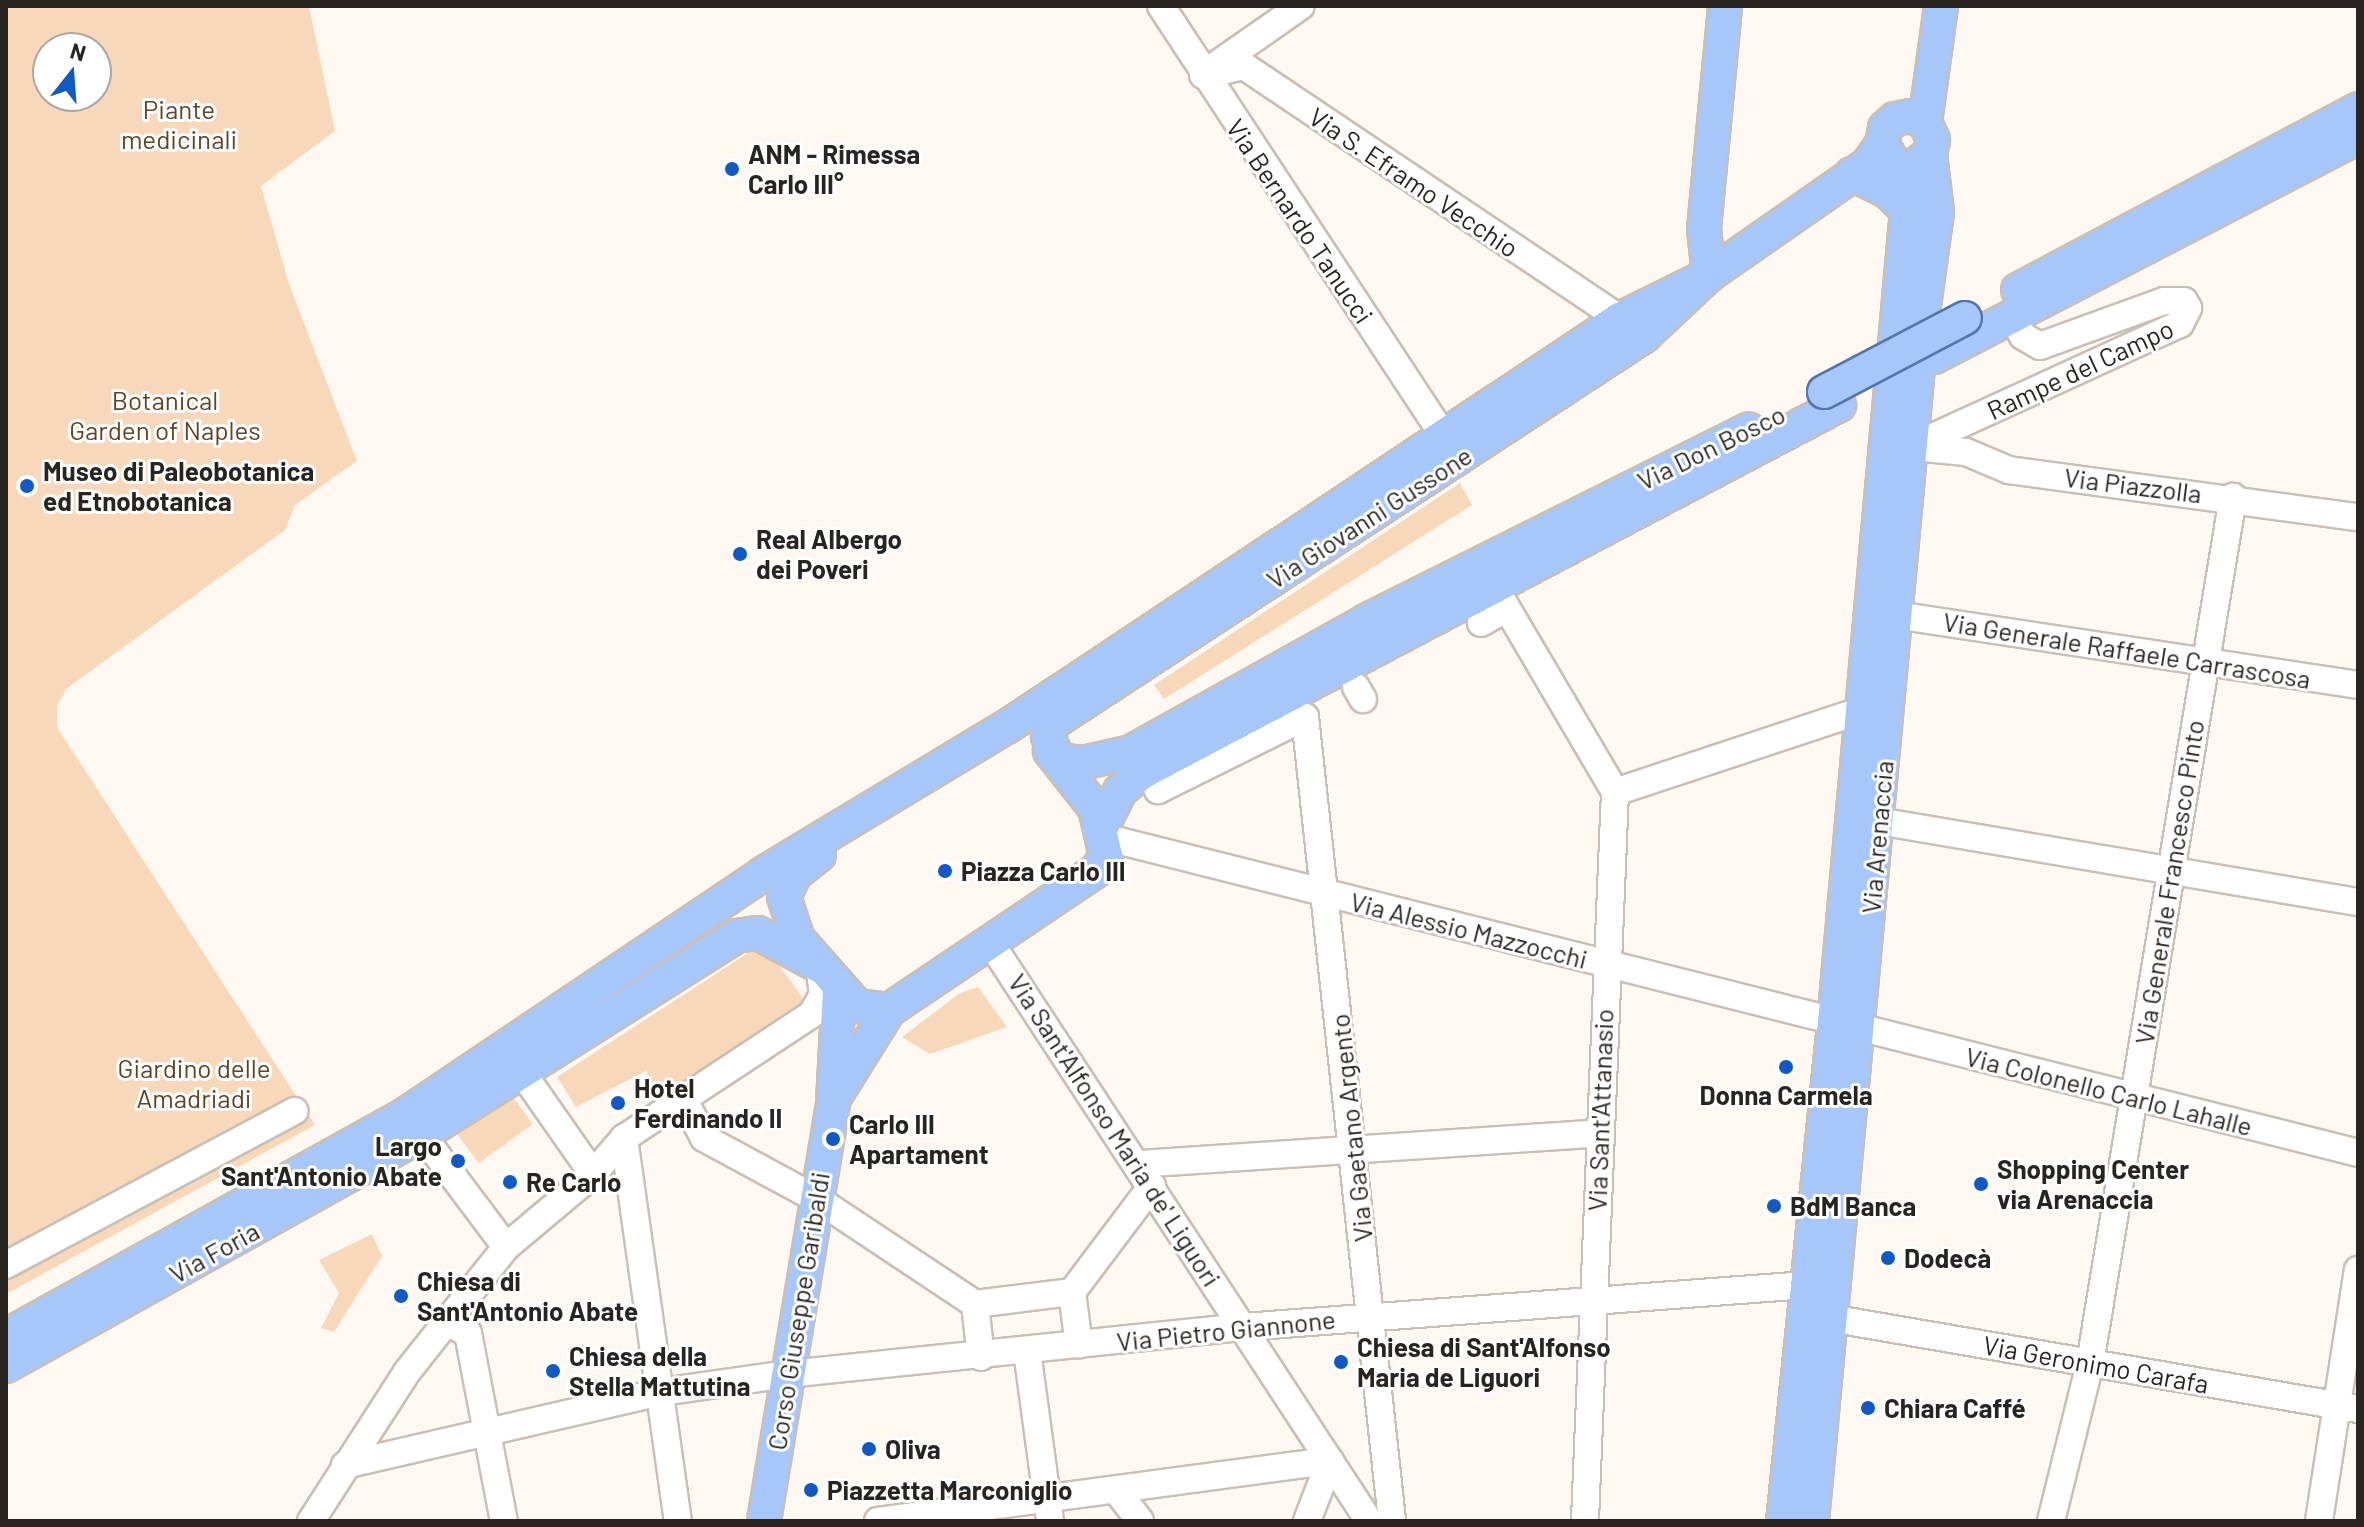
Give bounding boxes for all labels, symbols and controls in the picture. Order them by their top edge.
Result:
north arrow [32,32,112,112]
text: N [68,36,89,66]
park label: Piante medicinali [121,93,237,154]
street label: Via S. Eframo Vecchio [1303,100,1525,264]
street label: Via Bernardo Tanucci [1220,113,1380,329]
place label: ANM - Rimessa Carlo III° [748,138,920,200]
marker: ANM - Rimessa Carlo III° [723,160,741,178]
street label: Rampe del Campo [1982,312,2178,426]
park label: Botanical Garden of Naples [69,384,261,446]
street label: Via Don Bosco [1632,398,1790,496]
street label: Via Giovanni Gussone [1261,439,1477,595]
place label: Museo di Paleobotanica ed Etnobotanica [43,455,314,516]
street label: Via Piazzolla [2062,461,2204,509]
marker: Museo di Paleobotanica ed Etnobotanica [18,477,36,495]
place label: Real Albergo dei Poveri [756,523,902,584]
marker: Real Albergo dei Poveri [731,545,749,563]
street label: Via Generale Raffaele Carrascosa [1941,606,2313,694]
street label: Via Generale Francesco Pinto [2128,717,2210,1047]
street label: Via Arenaccia [1855,759,1899,915]
place label: Piazza Carlo III [961,855,1126,887]
marker: Piazza Carlo III [936,862,954,880]
street label: Via Alessio Mazzocchi [1347,885,1591,975]
street label: Via Sant'Alfonso Maria de' Liguori [1002,968,1228,1292]
street label: Via Sant'Attanasio [1581,1008,1619,1212]
street label: Via Gaetano Argento [1324,1012,1378,1244]
street label: Via Colonello Carlo Lahalle [1962,1040,2256,1142]
park label: Giardino delle Amadriadi [117,1052,271,1114]
marker: Donna Carmela [1777,1058,1795,1076]
place label: Hotel Ferdinando II [634,1072,782,1134]
place label: Donna Carmela [1699,1079,1873,1111]
marker: Hotel Ferdinando II [609,1094,627,1112]
place label: Carlo III Apartament [849,1108,989,1170]
place label: Largo Sant'Antonio Abate [221,1130,442,1192]
marker: Carlo III Apartament [824,1130,842,1148]
marker: Largo Sant'Antonio Abate [449,1152,467,1170]
place label: Shopping Center via Arenaccia [1997,1153,2189,1214]
place label: Re Carlo [526,1166,621,1198]
street label: Corso Giuseppe Garibaldi [761,1170,835,1452]
marker: Re Carlo [501,1173,519,1191]
marker: Shopping Center via Arenaccia [1972,1175,1990,1193]
place label: BdM Banca [1790,1190,1916,1222]
marker: BdM Banca [1765,1197,1783,1215]
street label: Via Foria [164,1215,264,1289]
place label: Dodecà [1904,1242,1991,1274]
marker: Dodecà [1879,1249,1897,1267]
place label: Chiesa di Sant'Antonio Abate [417,1265,638,1326]
marker: Chiesa di Sant'Antonio Abate [392,1287,410,1305]
street label: Via Pietro Giannone [1115,1303,1337,1357]
street label: Via Geronimo Carafa [1981,1329,2211,1399]
place label: Chiesa di Sant'Alfonso Maria de Liguori [1357,1331,1611,1392]
place label: Chiesa della Stella Mattutina [569,1340,750,1402]
marker: Chiesa di Sant'Alfonso Maria de Liguori [1332,1353,1350,1371]
marker: Chiesa della Stella Mattutina [544,1362,562,1380]
place label: Chiara Caffé [1884,1392,2026,1424]
marker: Chiara Caffé [1859,1399,1877,1417]
place label: Oliva [885,1433,941,1465]
marker: Oliva [860,1440,878,1458]
place label: Piazzetta Marconiglio [827,1474,1072,1506]
marker: Piazzetta Marconiglio [802,1481,820,1499]

